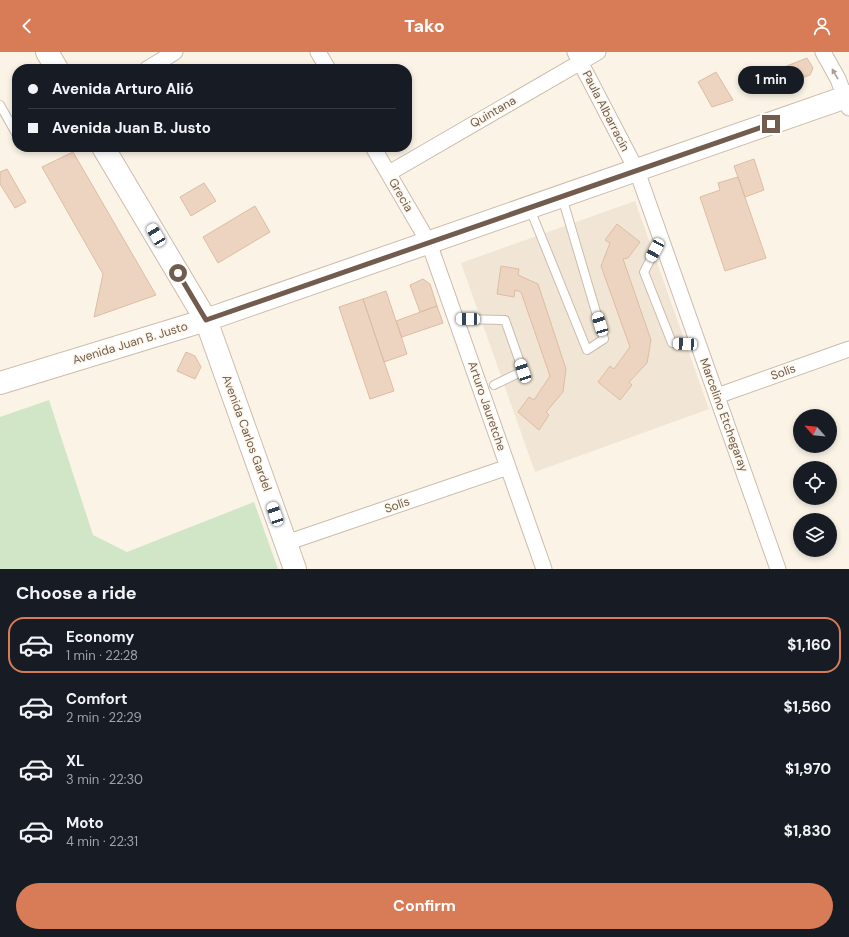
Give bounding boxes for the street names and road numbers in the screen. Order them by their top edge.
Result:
street label: Paula Albarracín [579,68,633,154]
street label: Quintana [467,92,519,132]
street label: Grecia [385,175,417,215]
street label: Avenida Juan B. Justo [70,318,190,368]
street label: Marcelino Etchegaray [696,356,752,474]
street label: Arturo Jauretche [464,359,510,453]
street label: Solís [768,360,798,384]
street label: Avenida Carlos Gardel [219,373,275,493]
street label: Solís [382,493,412,517]

